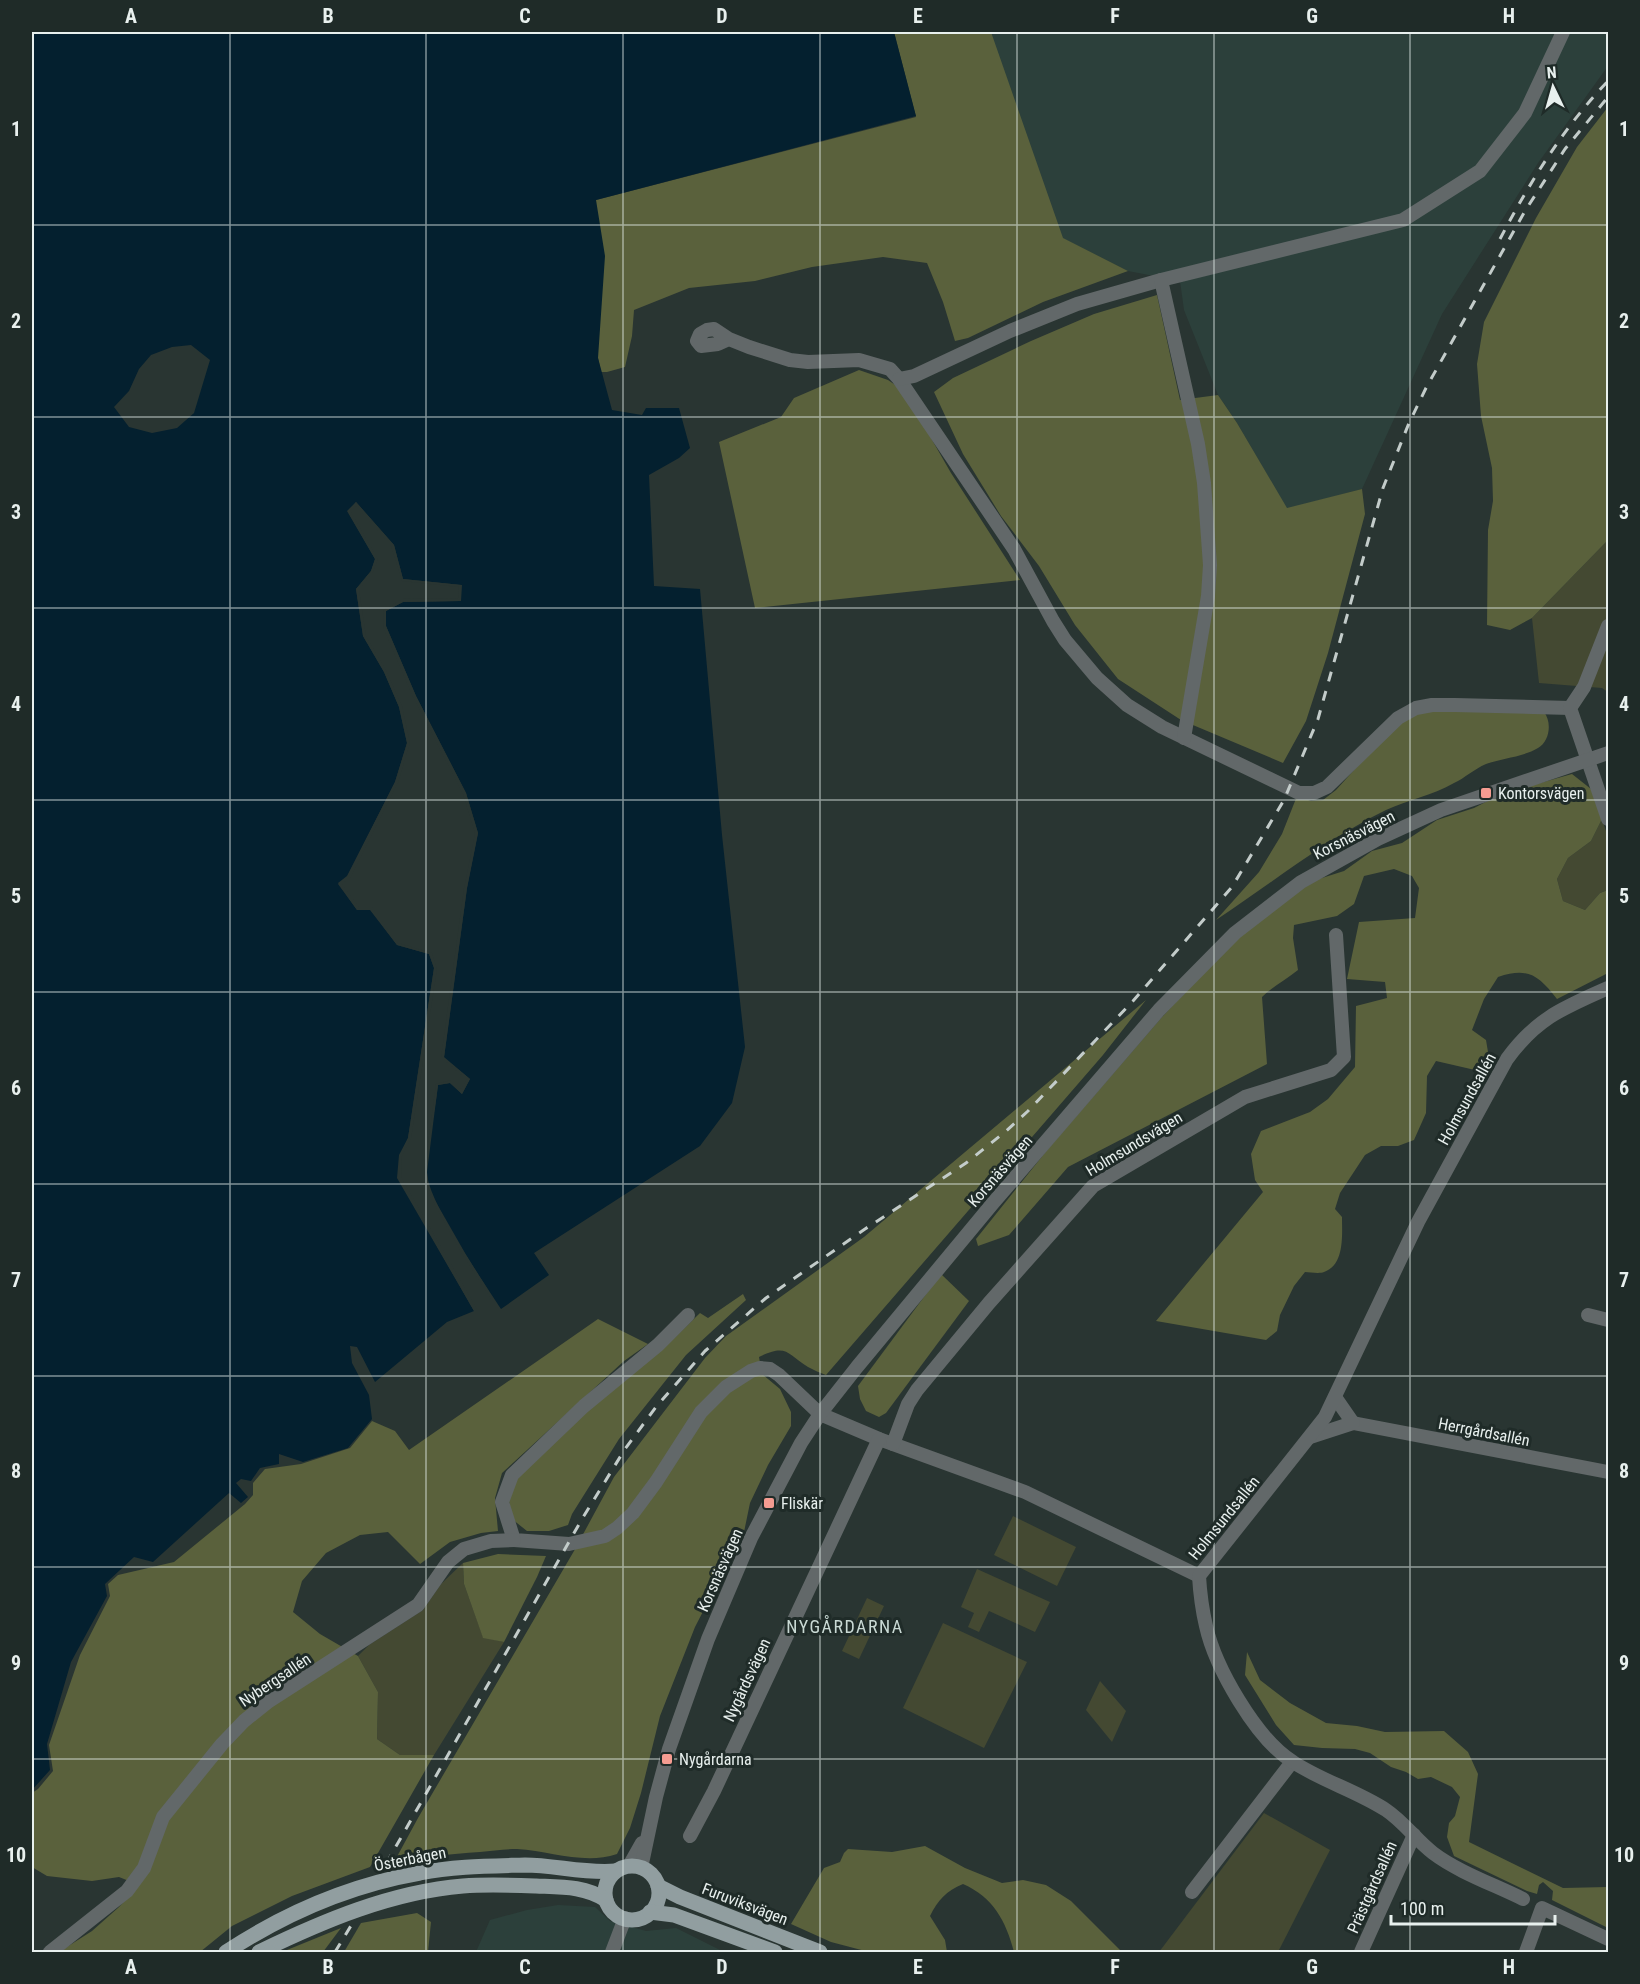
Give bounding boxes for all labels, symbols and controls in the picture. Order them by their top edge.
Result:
text: A [125,4,137,28]
text: B [322,4,334,28]
text: C [519,4,531,28]
text: D [716,4,728,28]
text: E [913,4,923,28]
text: F [1110,4,1120,28]
text: G [1306,4,1318,28]
text: H [1503,4,1515,28]
north arrow [1523,57,1583,117]
text: N [1546,63,1557,82]
text: 1 [11,117,21,141]
text: 1 [1619,117,1629,141]
text: 2 [11,309,21,333]
text: 2 [1619,309,1629,333]
text: 3 [11,500,21,524]
text: 3 [1619,500,1629,524]
text: 4 [11,692,21,716]
text: 4 [1619,692,1629,716]
place label: Kontorsvägen [1498,784,1585,803]
marker: Kontorsvägen [1479,786,1493,800]
street label: Korsnäsvägen [1310,806,1398,864]
text: 5 [11,884,21,908]
text: 5 [1619,884,1629,908]
street label: Holmsundsallén [1434,1050,1500,1148]
text: 6 [11,1076,21,1100]
text: 6 [1619,1076,1629,1100]
street label: Holmsundsvägen [1082,1108,1186,1180]
street label: Korsnäsvägen [964,1131,1036,1211]
text: 7 [11,1268,21,1292]
text: 7 [1619,1268,1629,1292]
street label: Herrgårdsallén [1437,1414,1531,1450]
text: 8 [11,1459,21,1483]
text: 8 [1619,1459,1629,1483]
street label: Holmsundsallén [1185,1472,1263,1564]
place label: Fliskär [781,1494,823,1513]
marker: Fliskär [762,1496,776,1510]
street label: Korsnäsvägen [693,1525,747,1615]
district label: NYGÅRDARNA [786,1615,904,1637]
street label: Nygårdsvägen [719,1635,775,1725]
street label: Nybergsallén [236,1649,314,1711]
text: 9 [11,1651,21,1675]
text: 9 [1619,1651,1629,1675]
place label: Nygårdarna [679,1750,752,1769]
marker: Nygårdarna [660,1752,674,1766]
street label: Prästgårdsallén [1343,1838,1401,1936]
text: 10 [6,1843,26,1867]
street label: Österbågen [372,1843,448,1875]
text: 10 [1614,1843,1634,1867]
street label: Furuviksvägen [699,1879,791,1929]
scale bar [1391,1888,1554,1926]
text: 100 m [1400,1898,1444,1919]
text: A [125,1955,137,1979]
text: B [322,1955,334,1979]
text: C [519,1955,531,1979]
text: D [716,1955,728,1979]
text: E [913,1955,923,1979]
text: F [1110,1955,1120,1979]
text: G [1306,1955,1318,1979]
text: H [1503,1955,1515,1979]

